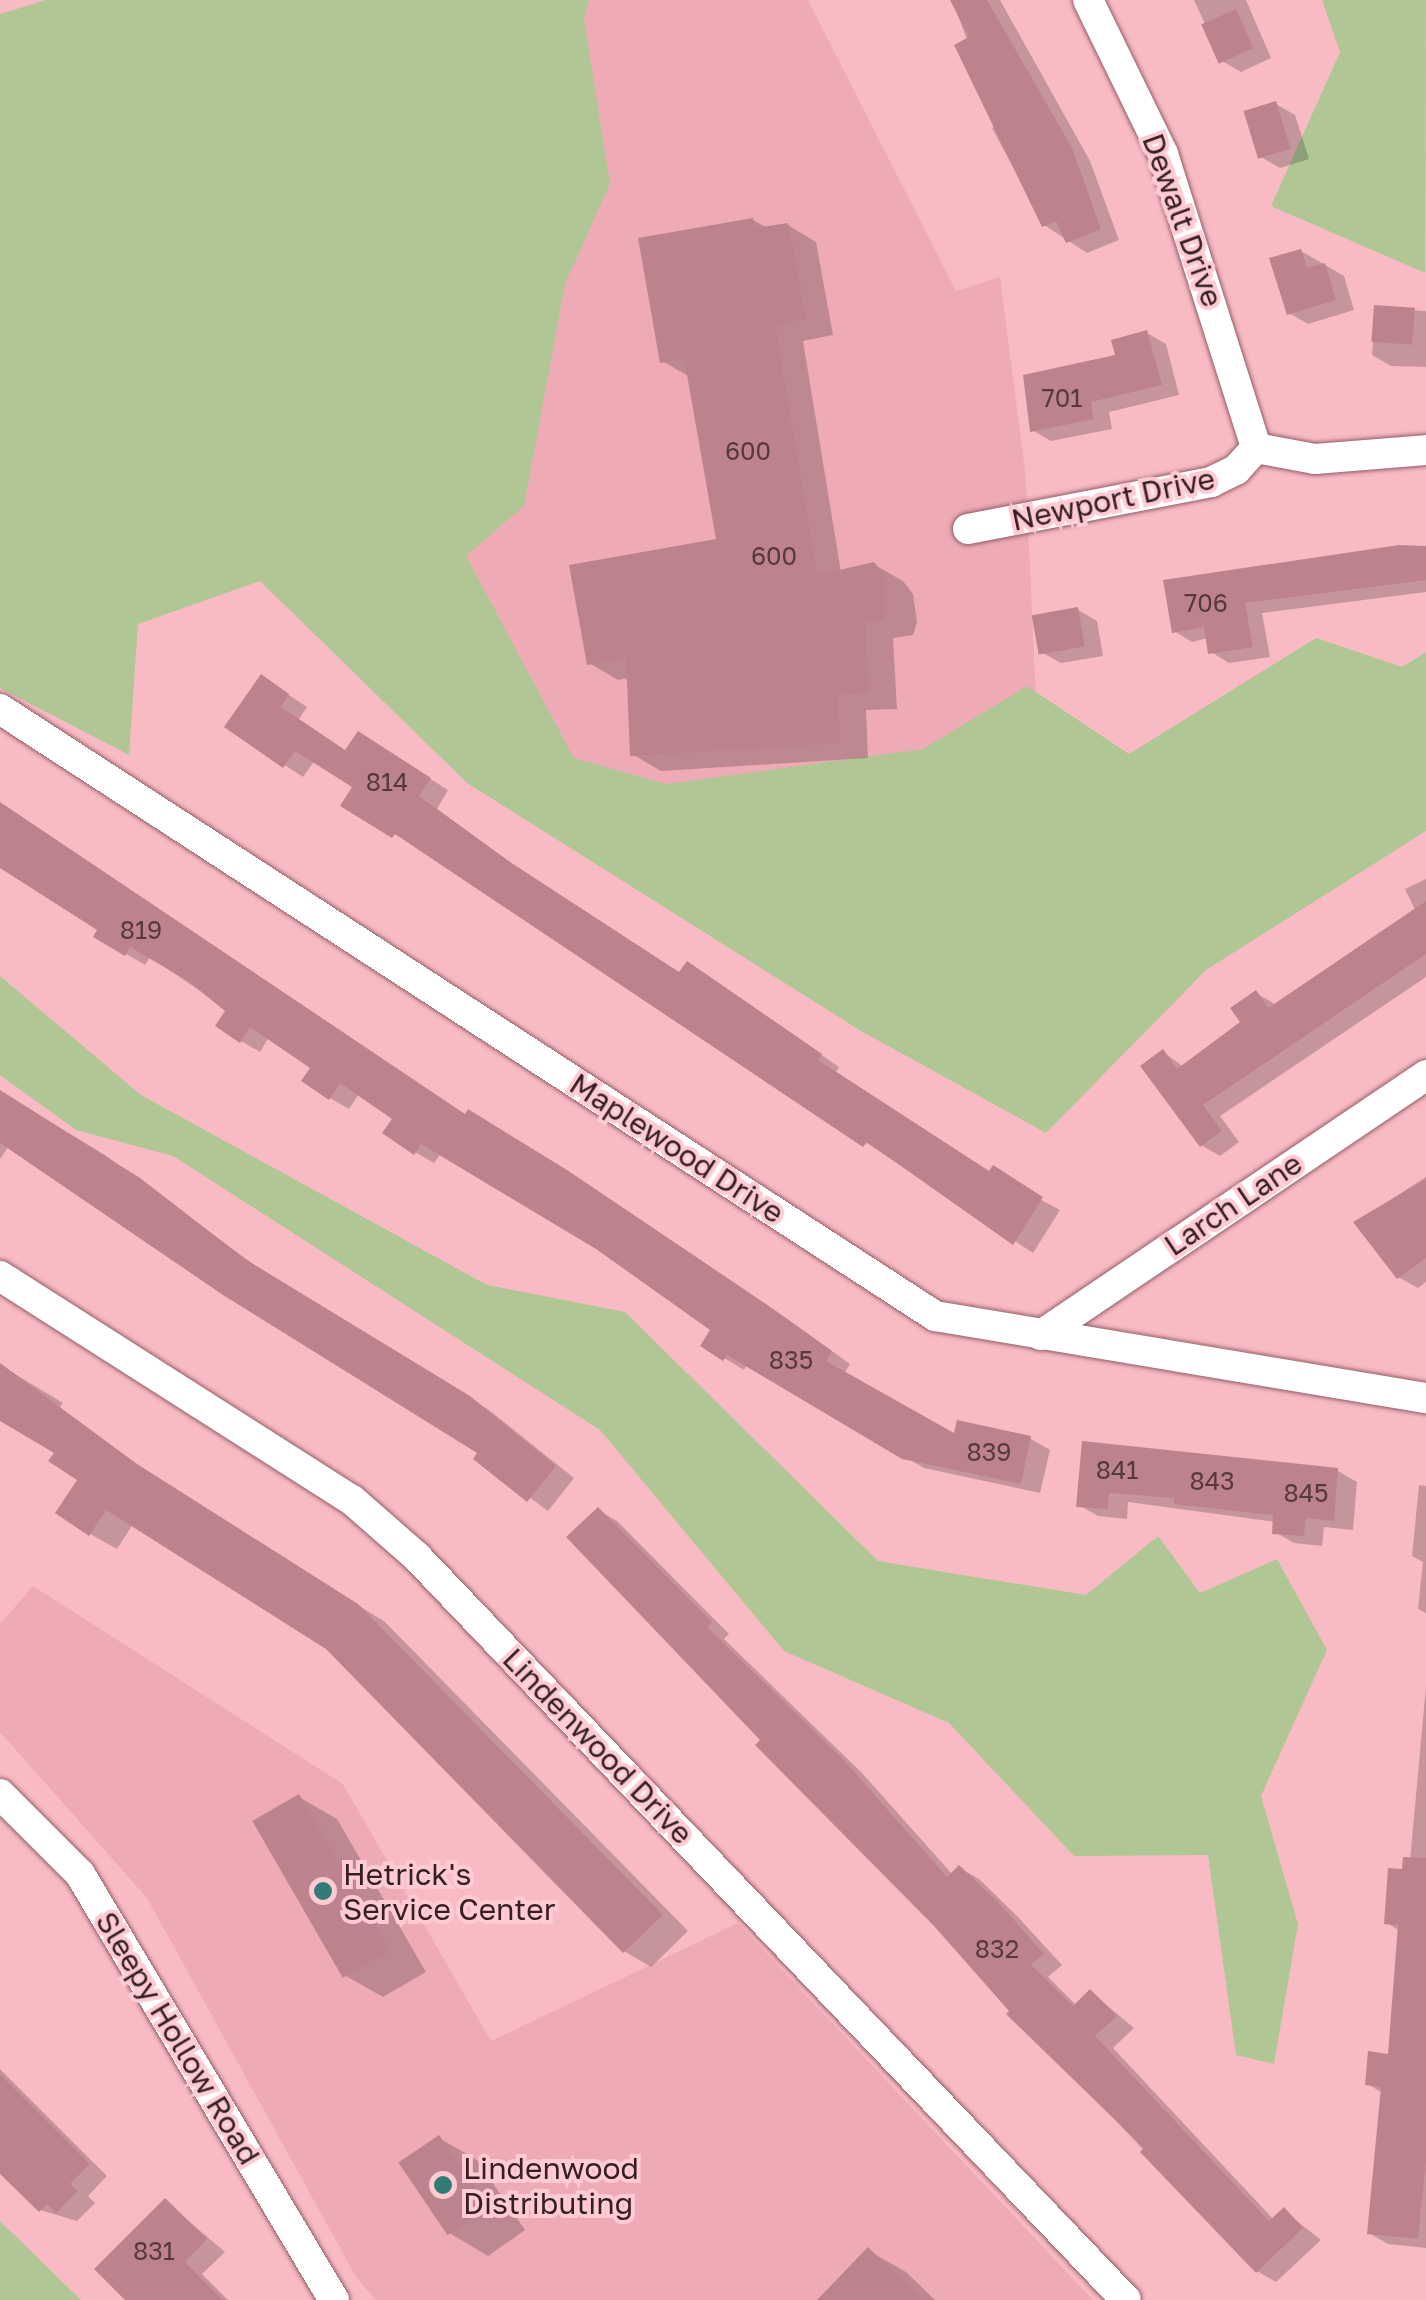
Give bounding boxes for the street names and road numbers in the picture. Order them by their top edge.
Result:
street label: Dewalt Drive [1135,129,1231,311]
street label: Newport Drive [1008,460,1218,538]
street label: Maplewood Drive [563,1065,791,1231]
street label: Larch Lane [1157,1145,1309,1263]
street label: Lindenwood Drive [495,1641,701,1851]
street label: Sleepy Hollow Road [88,1905,268,2171]

